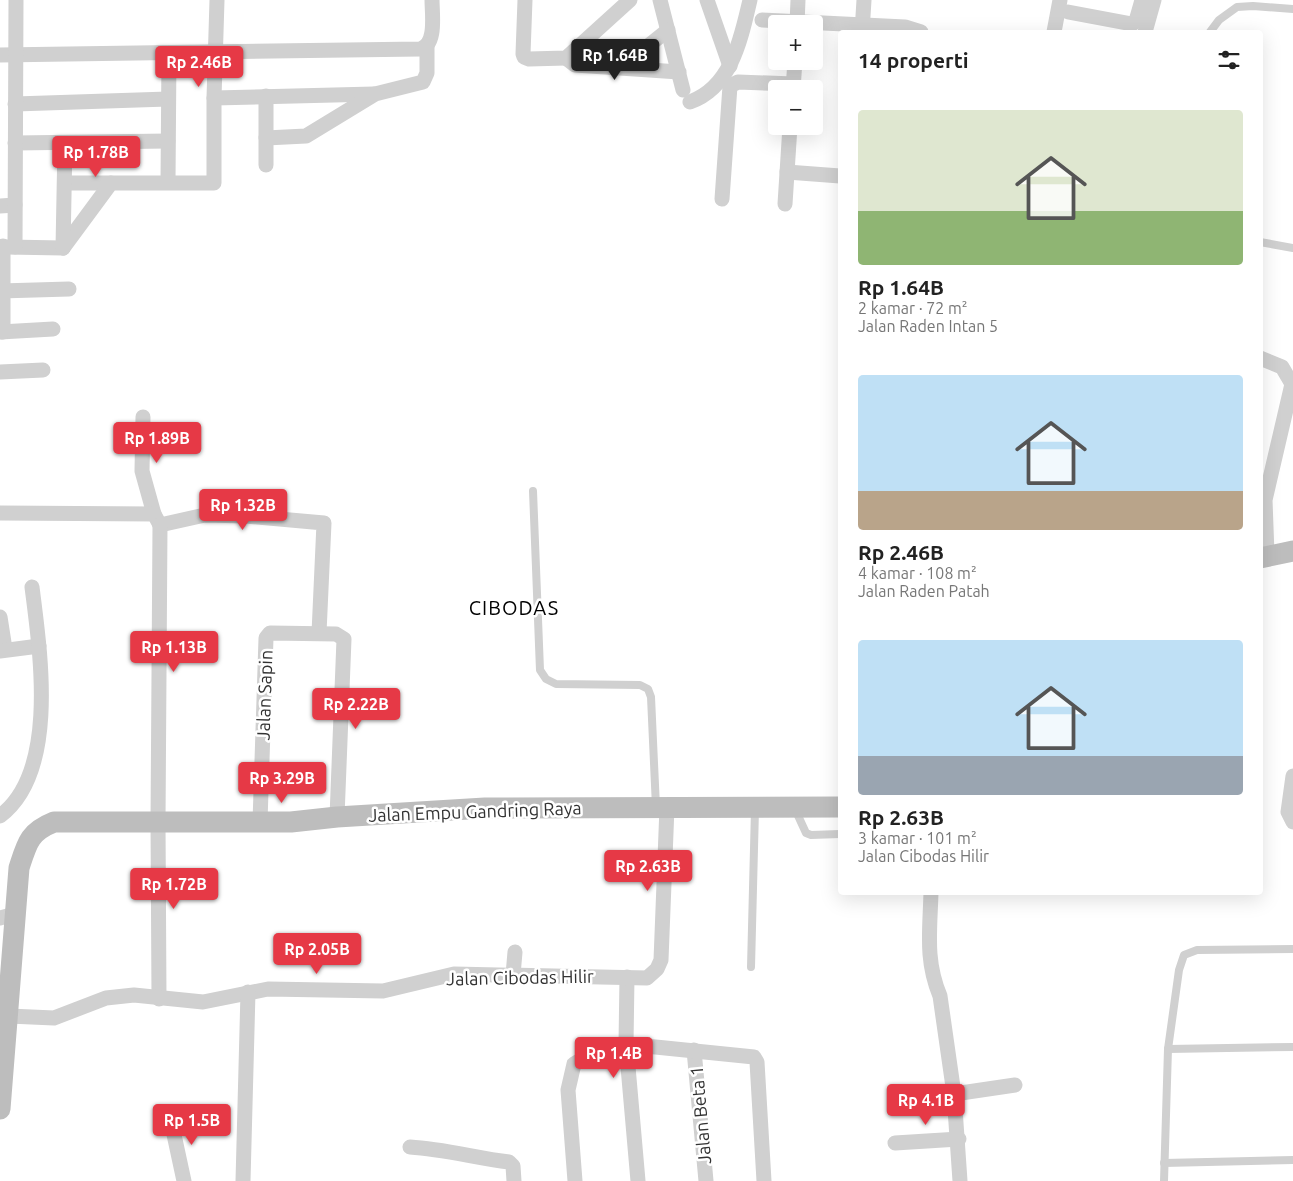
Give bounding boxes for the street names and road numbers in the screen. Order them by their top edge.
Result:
street label: Jalan Sapin [252,649,276,741]
street label: Jalan Empu Gandring Raya [368,797,582,825]
street label: Jalan Cibodas Hilir [446,966,594,988]
street label: Jalan Beta 1 [686,1065,714,1165]

